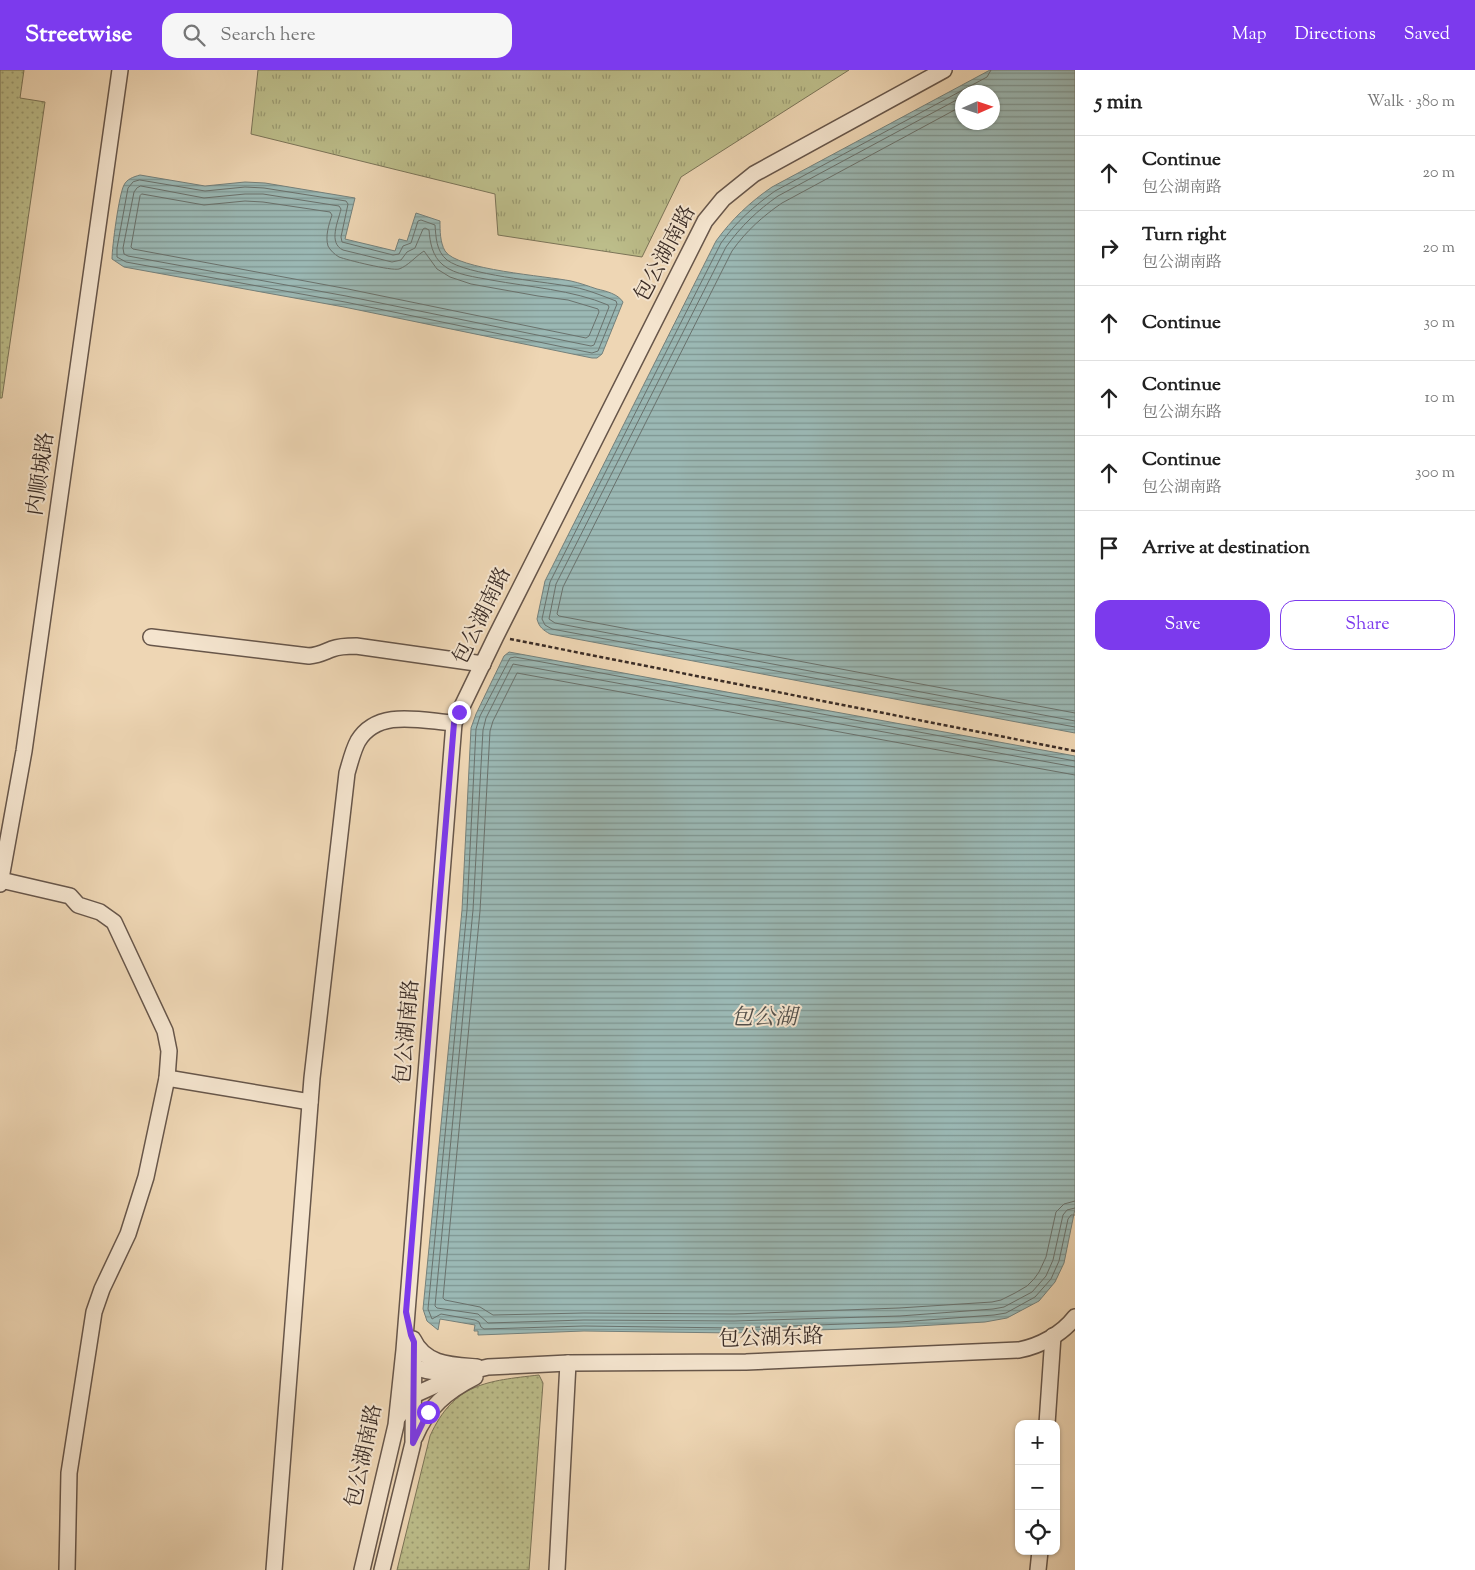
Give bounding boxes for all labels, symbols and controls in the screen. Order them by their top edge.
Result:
search box [162,13,512,58]
text: Streetwise [25,18,132,52]
icon: search [180,21,208,49]
text: Search here [220,22,316,49]
text: Map [1232,22,1267,48]
text: Directions [1295,22,1376,48]
text: Saved [1404,22,1450,48]
north arrow [955,85,1000,130]
text: 5 min [1095,88,1142,118]
text: Walk · 380 m [1367,91,1455,114]
text: Continue [1142,147,1221,174]
icon: ahead [1095,159,1123,187]
text: 20 m [1422,162,1455,185]
text: 包公湖南路 [1142,177,1222,200]
street label: 包公湖南路 [628,201,704,307]
text: Turn right [1142,222,1226,249]
icon: right [1095,234,1123,262]
text: 20 m [1422,237,1455,260]
text: 包公湖南路 [1142,252,1222,275]
icon: ahead [1095,309,1123,337]
text: Continue [1142,310,1221,337]
text: 30 m [1424,312,1455,335]
text: Continue [1142,372,1221,399]
icon: ahead [1095,384,1123,412]
text: 10 m [1425,387,1455,410]
text: 包公湖东路 [1142,402,1222,425]
street label: 内顺城路 [21,430,63,518]
text: Continue [1142,447,1221,474]
icon: ahead [1095,459,1123,487]
text: 300 m [1415,462,1455,485]
text: 包公湖南路 [1142,477,1222,500]
icon: arrive [1095,534,1123,562]
text: Arrive at destination [1142,535,1310,562]
street label: 包公湖南路 [447,562,519,670]
button: Save [1095,600,1270,650]
button: Share [1280,600,1455,650]
route end [448,701,471,724]
street label: 包公湖南路 [388,978,428,1086]
water label: 包公湖 [731,1003,801,1035]
street label: 包公湖东路 [718,1322,824,1356]
route start [417,1401,440,1424]
street label: 包公湖南路 [339,1402,391,1510]
map controls [1015,1420,1060,1555]
button: + [1015,1420,1060,1465]
button: − [1015,1465,1060,1510]
button: locate [1015,1510,1060,1555]

